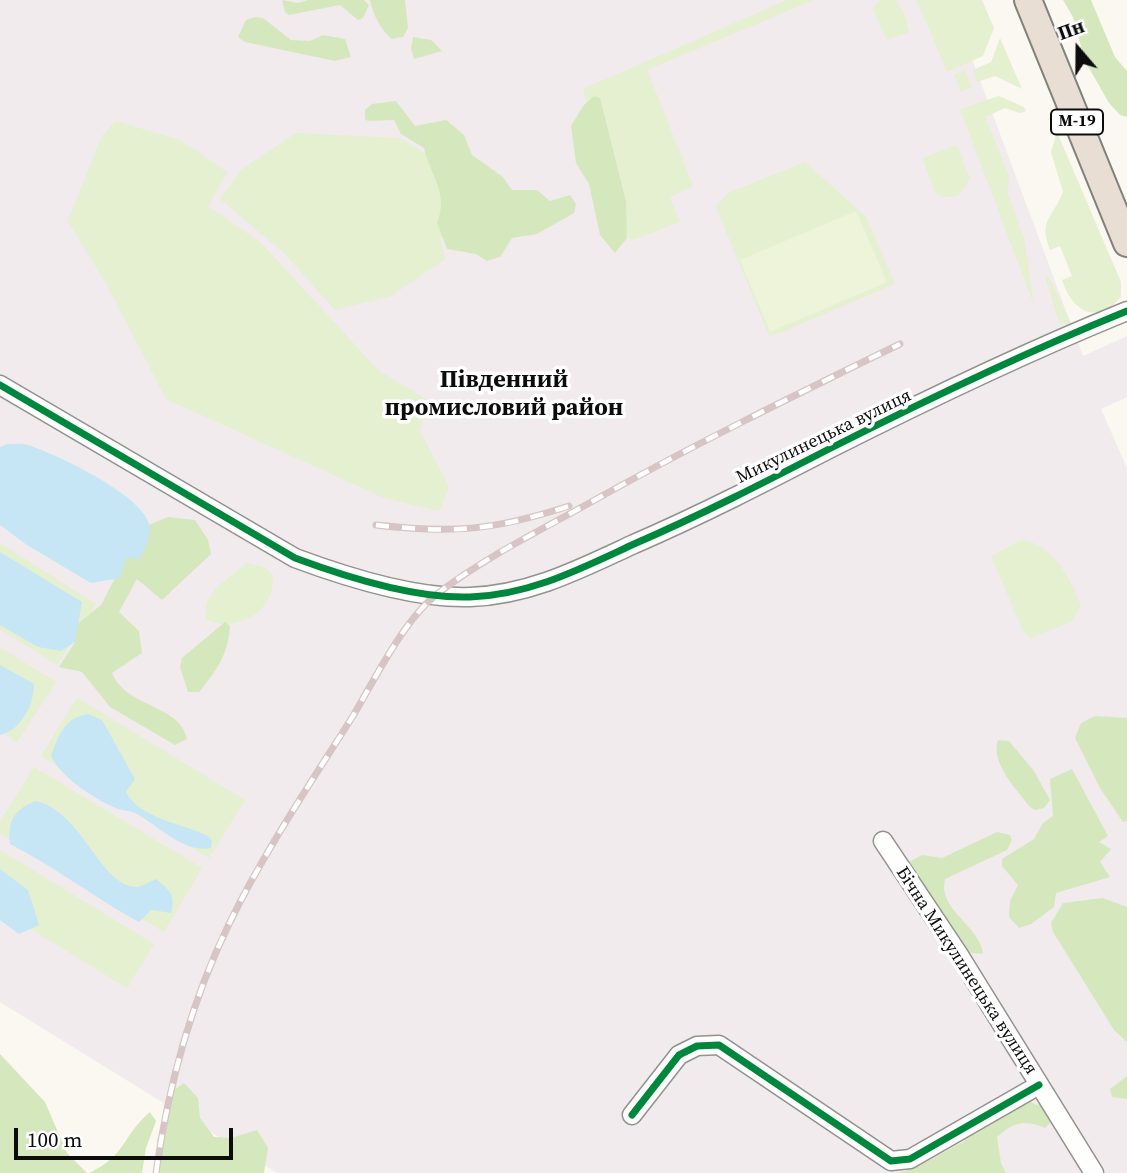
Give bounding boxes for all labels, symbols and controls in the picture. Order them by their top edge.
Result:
text: Пн [1054,13,1088,46]
north arrow [1043,14,1113,84]
road number: М-19 [1051,110,1103,134]
district label: Південний промисловий район [385,367,623,423]
street label: Микулинецька вулиця [733,385,915,489]
street label: Бічна Микулинецька вулиця [891,863,1041,1079]
scale bar [18,1114,236,1158]
text: 100 m [27,1125,82,1154]

